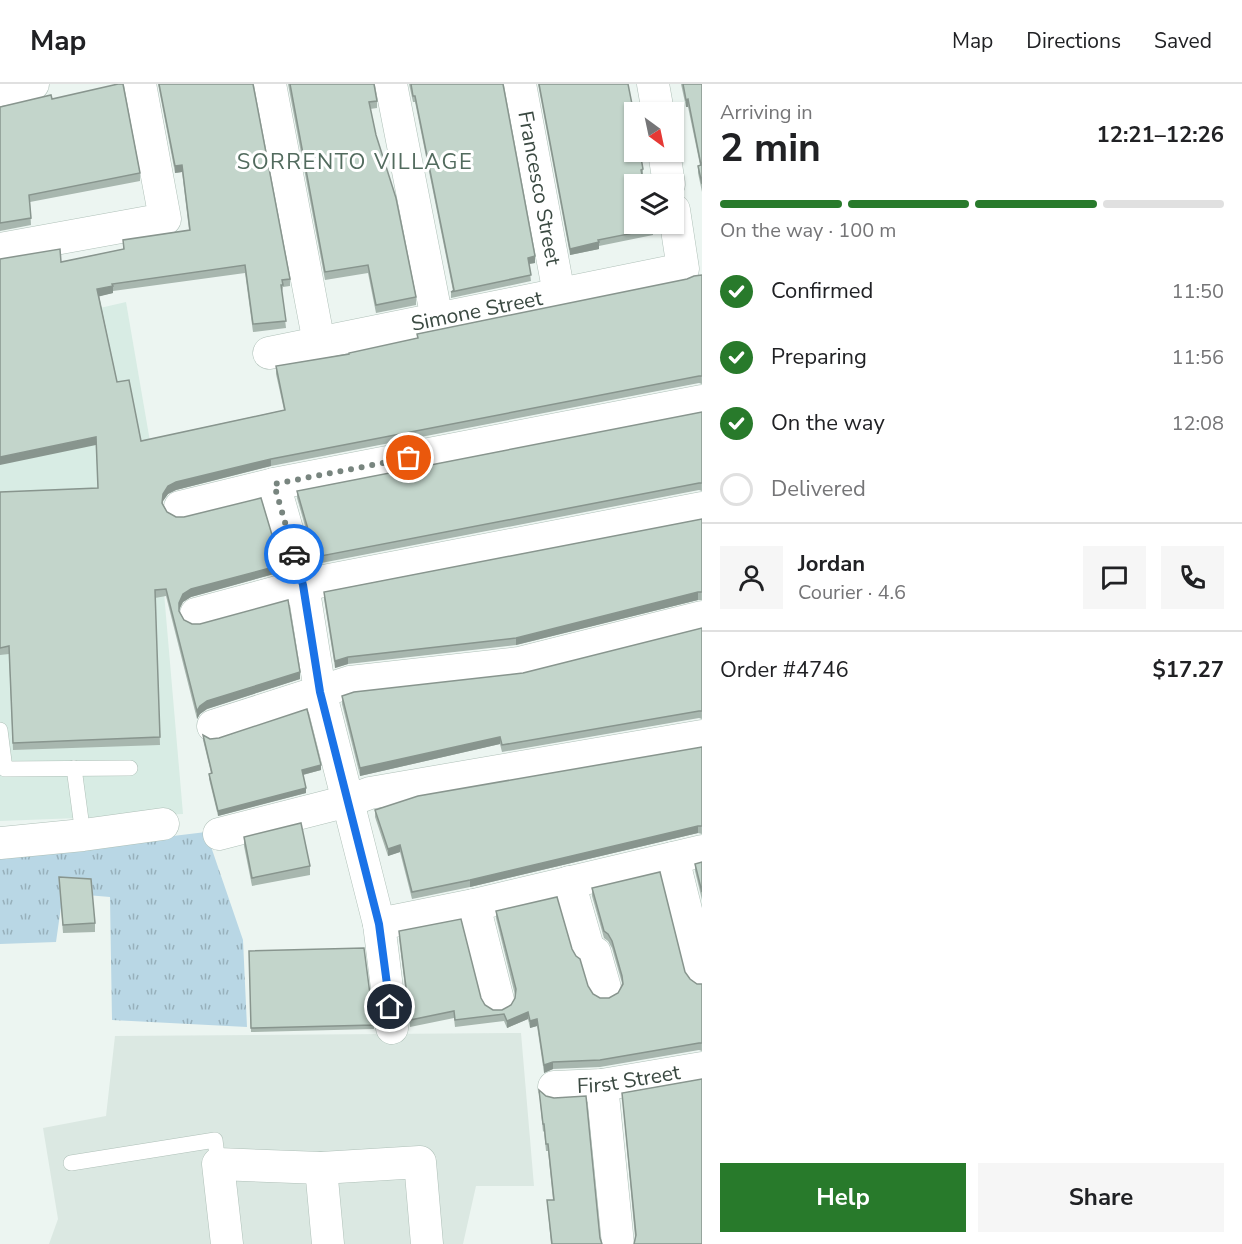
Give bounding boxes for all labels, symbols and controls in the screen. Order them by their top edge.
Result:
text: Map [30,22,86,60]
text: Map [952,27,993,55]
text: Directions [1026,27,1121,55]
text: Saved [1154,27,1212,55]
text: Arriving in [720,99,813,126]
north arrow [624,102,684,162]
map controls [624,102,684,234]
street label: Francesco Street [511,109,568,268]
text: 12:21–12:26 [1096,120,1224,150]
text: 2 min [720,122,821,175]
district label: SORRENTO VILLAGE [237,147,473,177]
button: layers [624,174,684,234]
text: On the way · 100 m [720,217,896,244]
icon: check [720,275,753,308]
text: Confirmed [771,276,873,306]
text: 11:50 [1171,278,1224,305]
street label: Simone Street [409,284,546,338]
icon: check [720,341,753,374]
text: Preparing [771,342,867,372]
text: 11:56 [1171,344,1224,371]
icon: check [720,407,753,440]
text: On the way [771,408,885,438]
text: 12:08 [1171,410,1224,437]
pin [383,432,434,483]
icon: bag [392,441,425,474]
text: Delivered [771,474,866,504]
courier [264,524,324,584]
icon: car [278,538,311,571]
button: person [720,546,783,609]
button: chat [1083,546,1146,609]
button: phone [1161,546,1224,609]
text: Jordan [798,549,865,579]
text: Courier · 4.6 [798,579,906,606]
text: Order #4746 [720,655,849,685]
text: $17.27 [1153,655,1224,685]
pin [364,981,415,1032]
icon: home [373,990,406,1023]
street label: First Street [576,1058,683,1100]
button: Help [720,1163,966,1232]
button: Share [978,1163,1224,1232]

